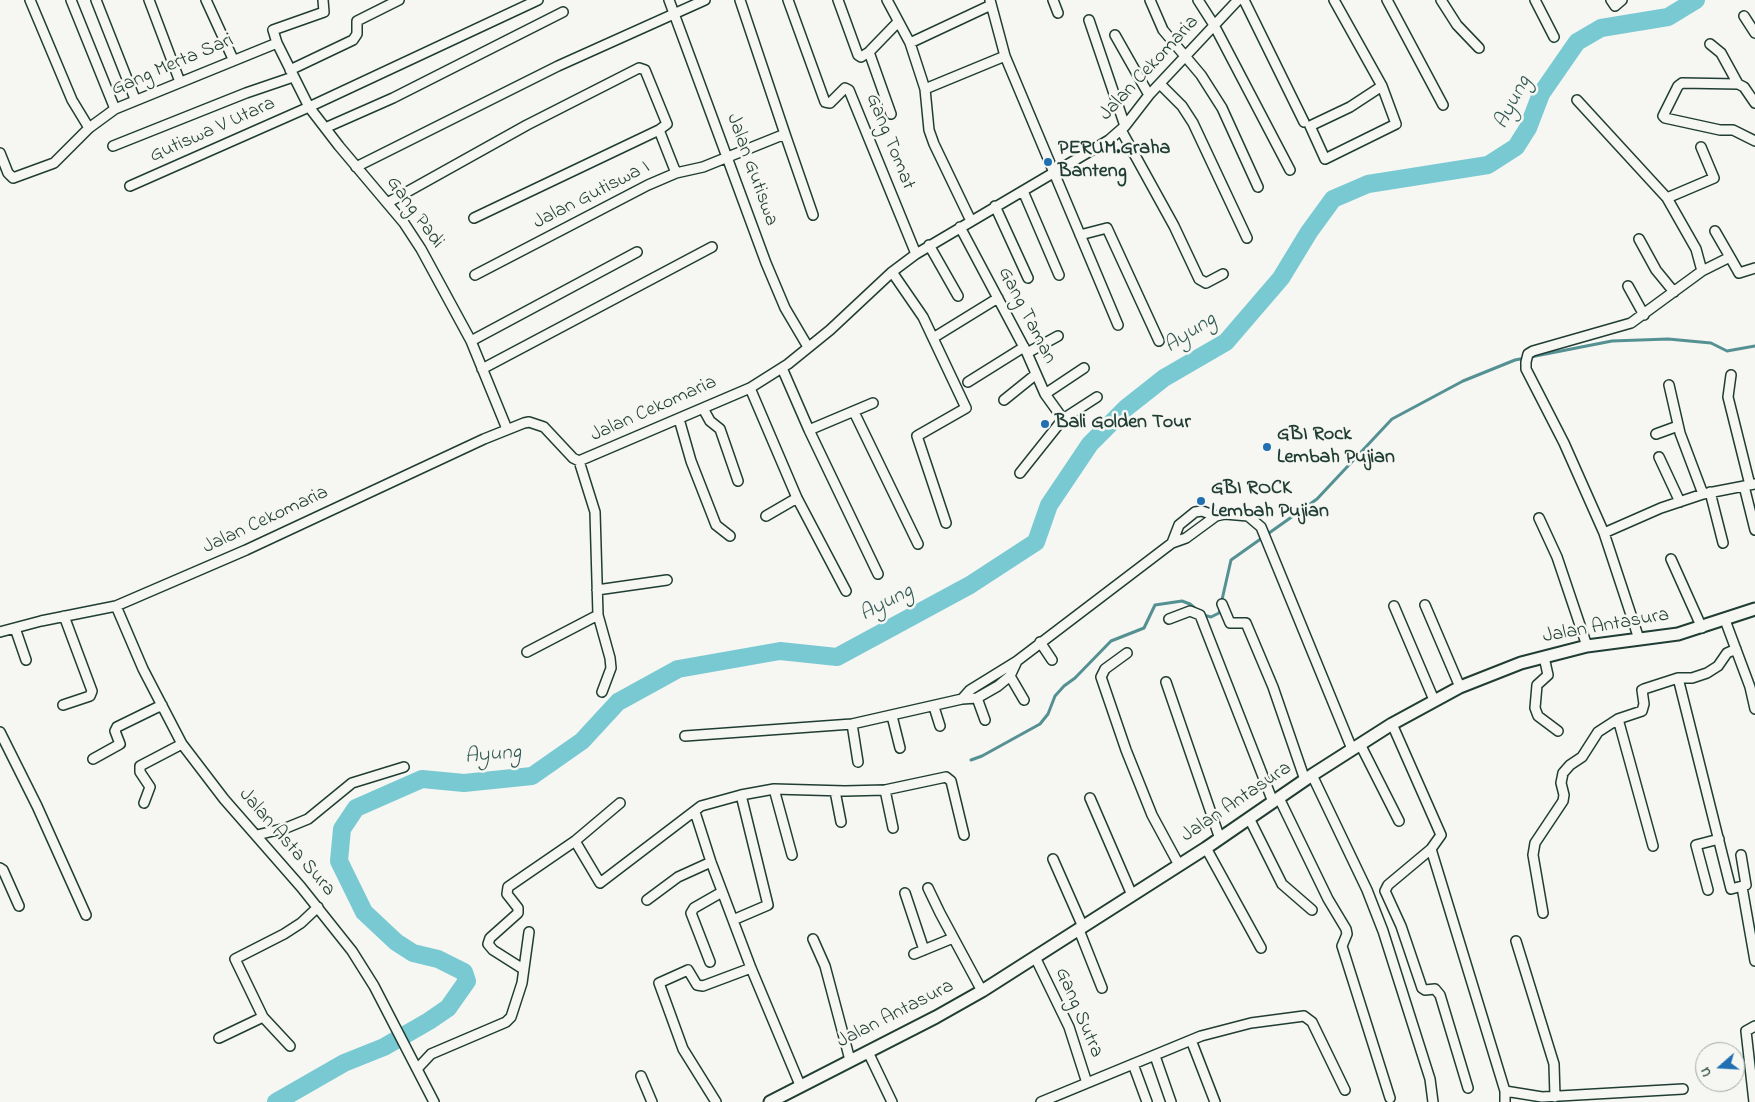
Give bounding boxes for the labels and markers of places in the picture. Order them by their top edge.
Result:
place label: PERUM.Graha Banteng [1058,138,1170,185]
marker: PERUM.Graha Banteng [1042,156,1054,168]
place label: Bali Golden Tour [1055,412,1191,436]
marker: Bali Golden Tour [1039,418,1051,430]
place label: GBI Rock Lembah Pujian [1277,424,1395,471]
marker: GBI Rock Lembah Pujian [1261,441,1273,453]
place label: GBI ROCK Lembah Pujian [1211,478,1329,525]
marker: GBI ROCK Lembah Pujian [1195,495,1207,507]

